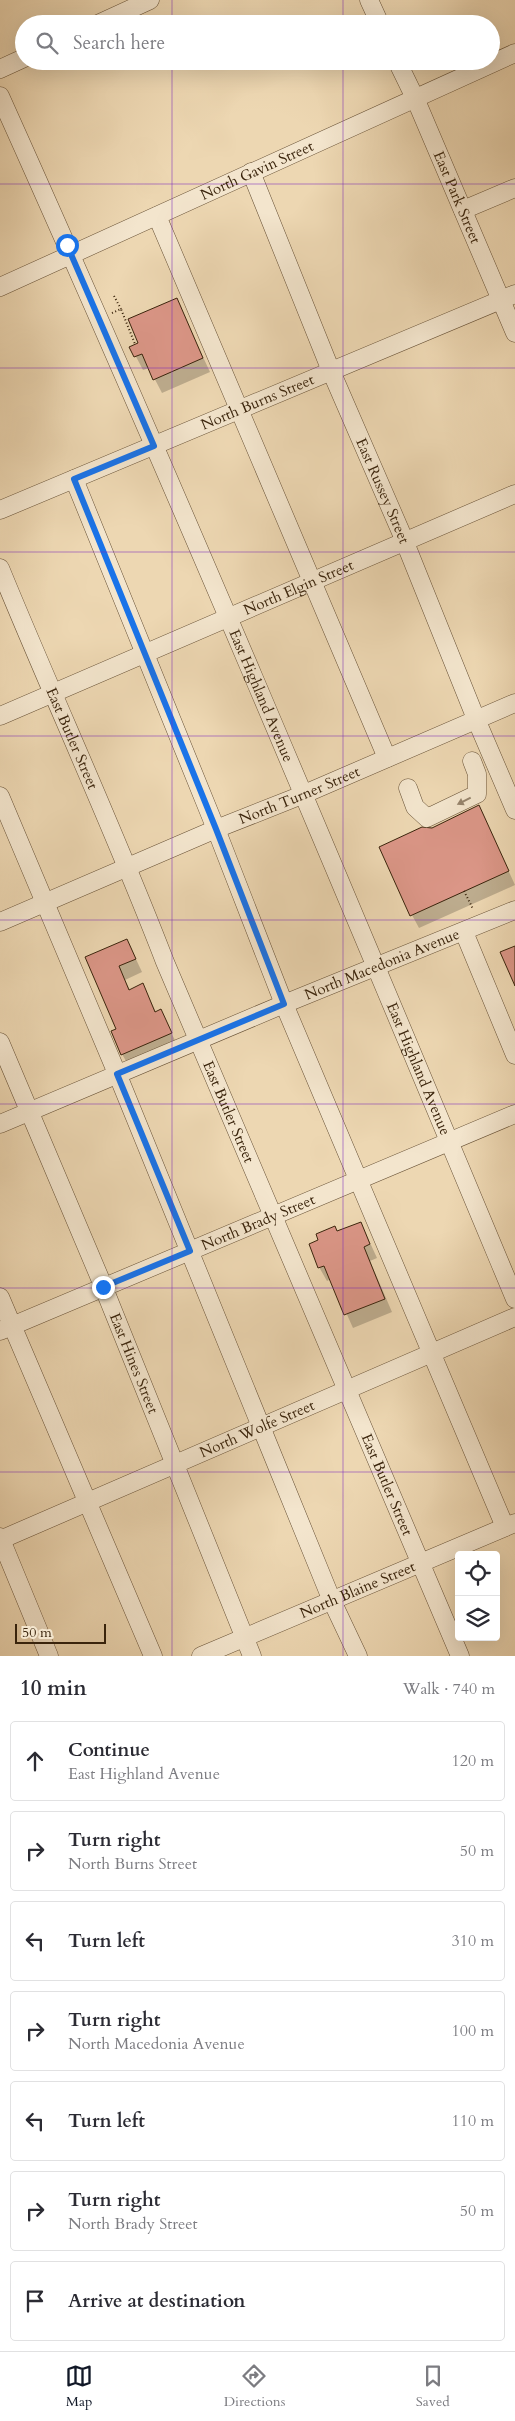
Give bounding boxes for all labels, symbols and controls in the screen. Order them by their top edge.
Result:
search box [15,15,500,70]
icon: search [33,29,61,57]
text: Search here [73,30,165,56]
street label: North Gavin Street [197,136,317,205]
street label: East Park Street [429,148,486,247]
route start [56,234,79,257]
street label: North Burns Street [198,369,317,435]
street label: East Russey Street [351,435,415,547]
street label: North Elgin Street [240,555,357,620]
street label: East Highland Avenue [224,626,299,765]
street label: East Butler Street [42,684,103,793]
street label: North Turner Street [236,761,363,829]
one-way arrow [457,797,471,805]
street label: North Macedonia Avenue [301,924,463,1005]
street label: East Highland Avenue [382,999,456,1138]
street label: East Butler Street [198,1058,259,1166]
street label: North Brady Street [198,1189,318,1255]
route end [92,1276,115,1299]
street label: East Hines Street [105,1310,163,1417]
street label: North Wolfe Street [196,1395,318,1462]
street label: East Butler Street [357,1430,418,1539]
map controls [455,1551,500,1641]
button: locate [455,1551,500,1596]
street label: North Blaine Street [297,1556,419,1623]
button: layers [455,1596,500,1641]
scale bar [15,1621,106,1644]
text: 50 m [22,1623,52,1642]
text: 10 min [20,1674,87,1703]
text: Walk · 740 m [403,1678,495,1700]
text: Continue [68,1737,150,1763]
icon: ahead [21,1747,49,1775]
text: 120 m [452,1750,494,1772]
text: East Highland Avenue [68,1763,220,1785]
text: Turn right [68,1827,160,1853]
icon: right [21,1837,49,1865]
text: 50 m [460,1840,494,1862]
text: North Burns Street [68,1853,197,1875]
icon: left [21,1927,49,1955]
text: Turn left [68,1928,145,1954]
text: 310 m [452,1930,494,1952]
text: Turn right [68,2007,160,2033]
icon: right [21,2017,49,2045]
text: 100 m [452,2020,494,2042]
text: North Macedonia Avenue [68,2033,245,2055]
icon: left [21,2107,49,2135]
text: Turn left [68,2108,145,2134]
text: 110 m [452,2110,494,2132]
text: Turn right [68,2187,160,2213]
icon: right [21,2197,49,2225]
text: 50 m [460,2200,494,2222]
text: North Brady Street [68,2213,198,2235]
icon: arrive [21,2287,49,2315]
text: Arrive at destination [68,2288,245,2314]
tab: Map [65,2362,93,2411]
tab: Directions [224,2362,285,2411]
tab: Saved [416,2362,450,2411]

